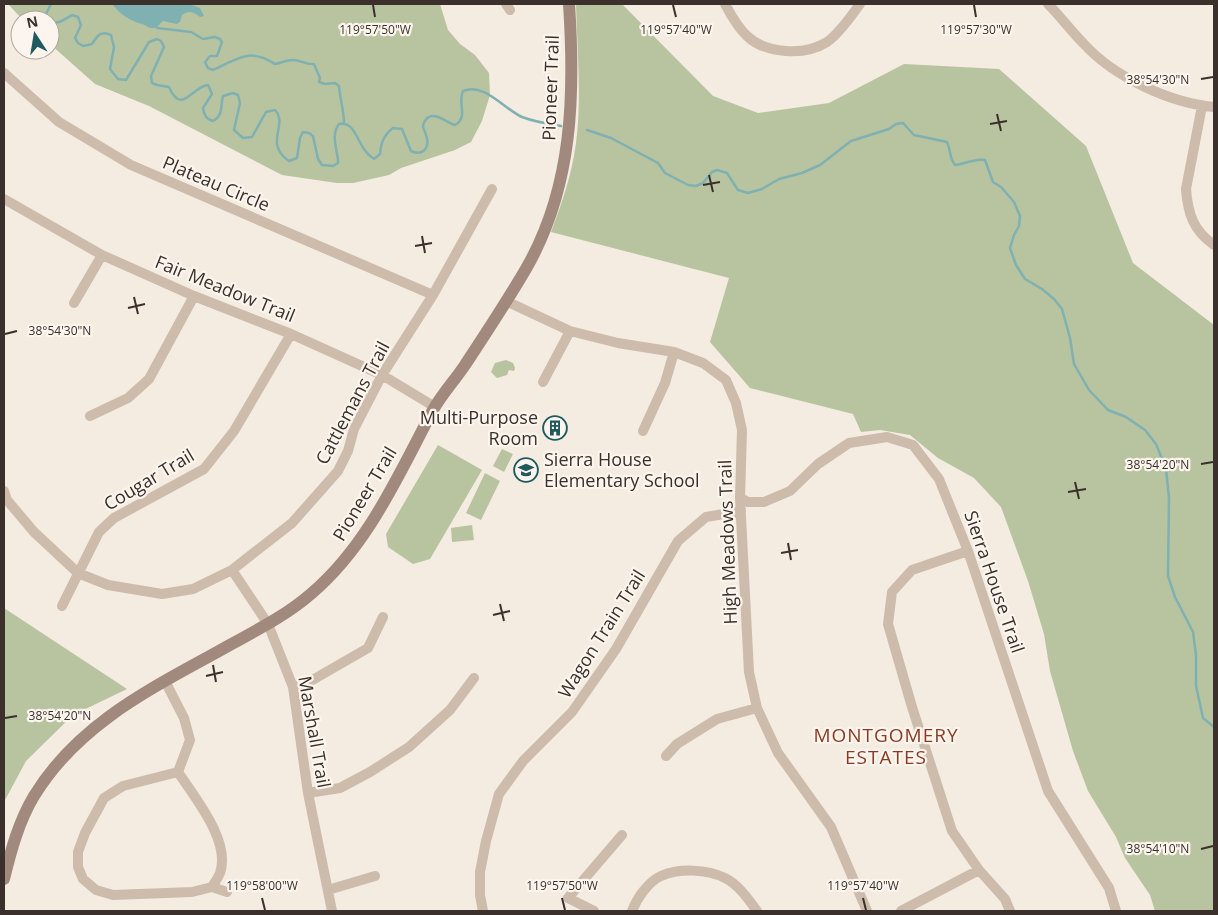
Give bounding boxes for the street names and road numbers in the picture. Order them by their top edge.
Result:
street label: Pioneer Trail [536,35,564,141]
street label: Plateau Circle [159,150,274,216]
street label: Fair Meadow Trail [152,249,299,327]
street label: Cattlemans Trail [310,337,395,468]
street label: Pioneer Trail [327,442,402,545]
street label: Cougar Trail [99,443,198,516]
street label: High Meadows Trail [712,459,742,625]
street label: Sierra House Trail [959,507,1031,656]
street label: Wagon Train Trail [552,565,650,702]
street label: Marshall Trail [293,674,337,790]

